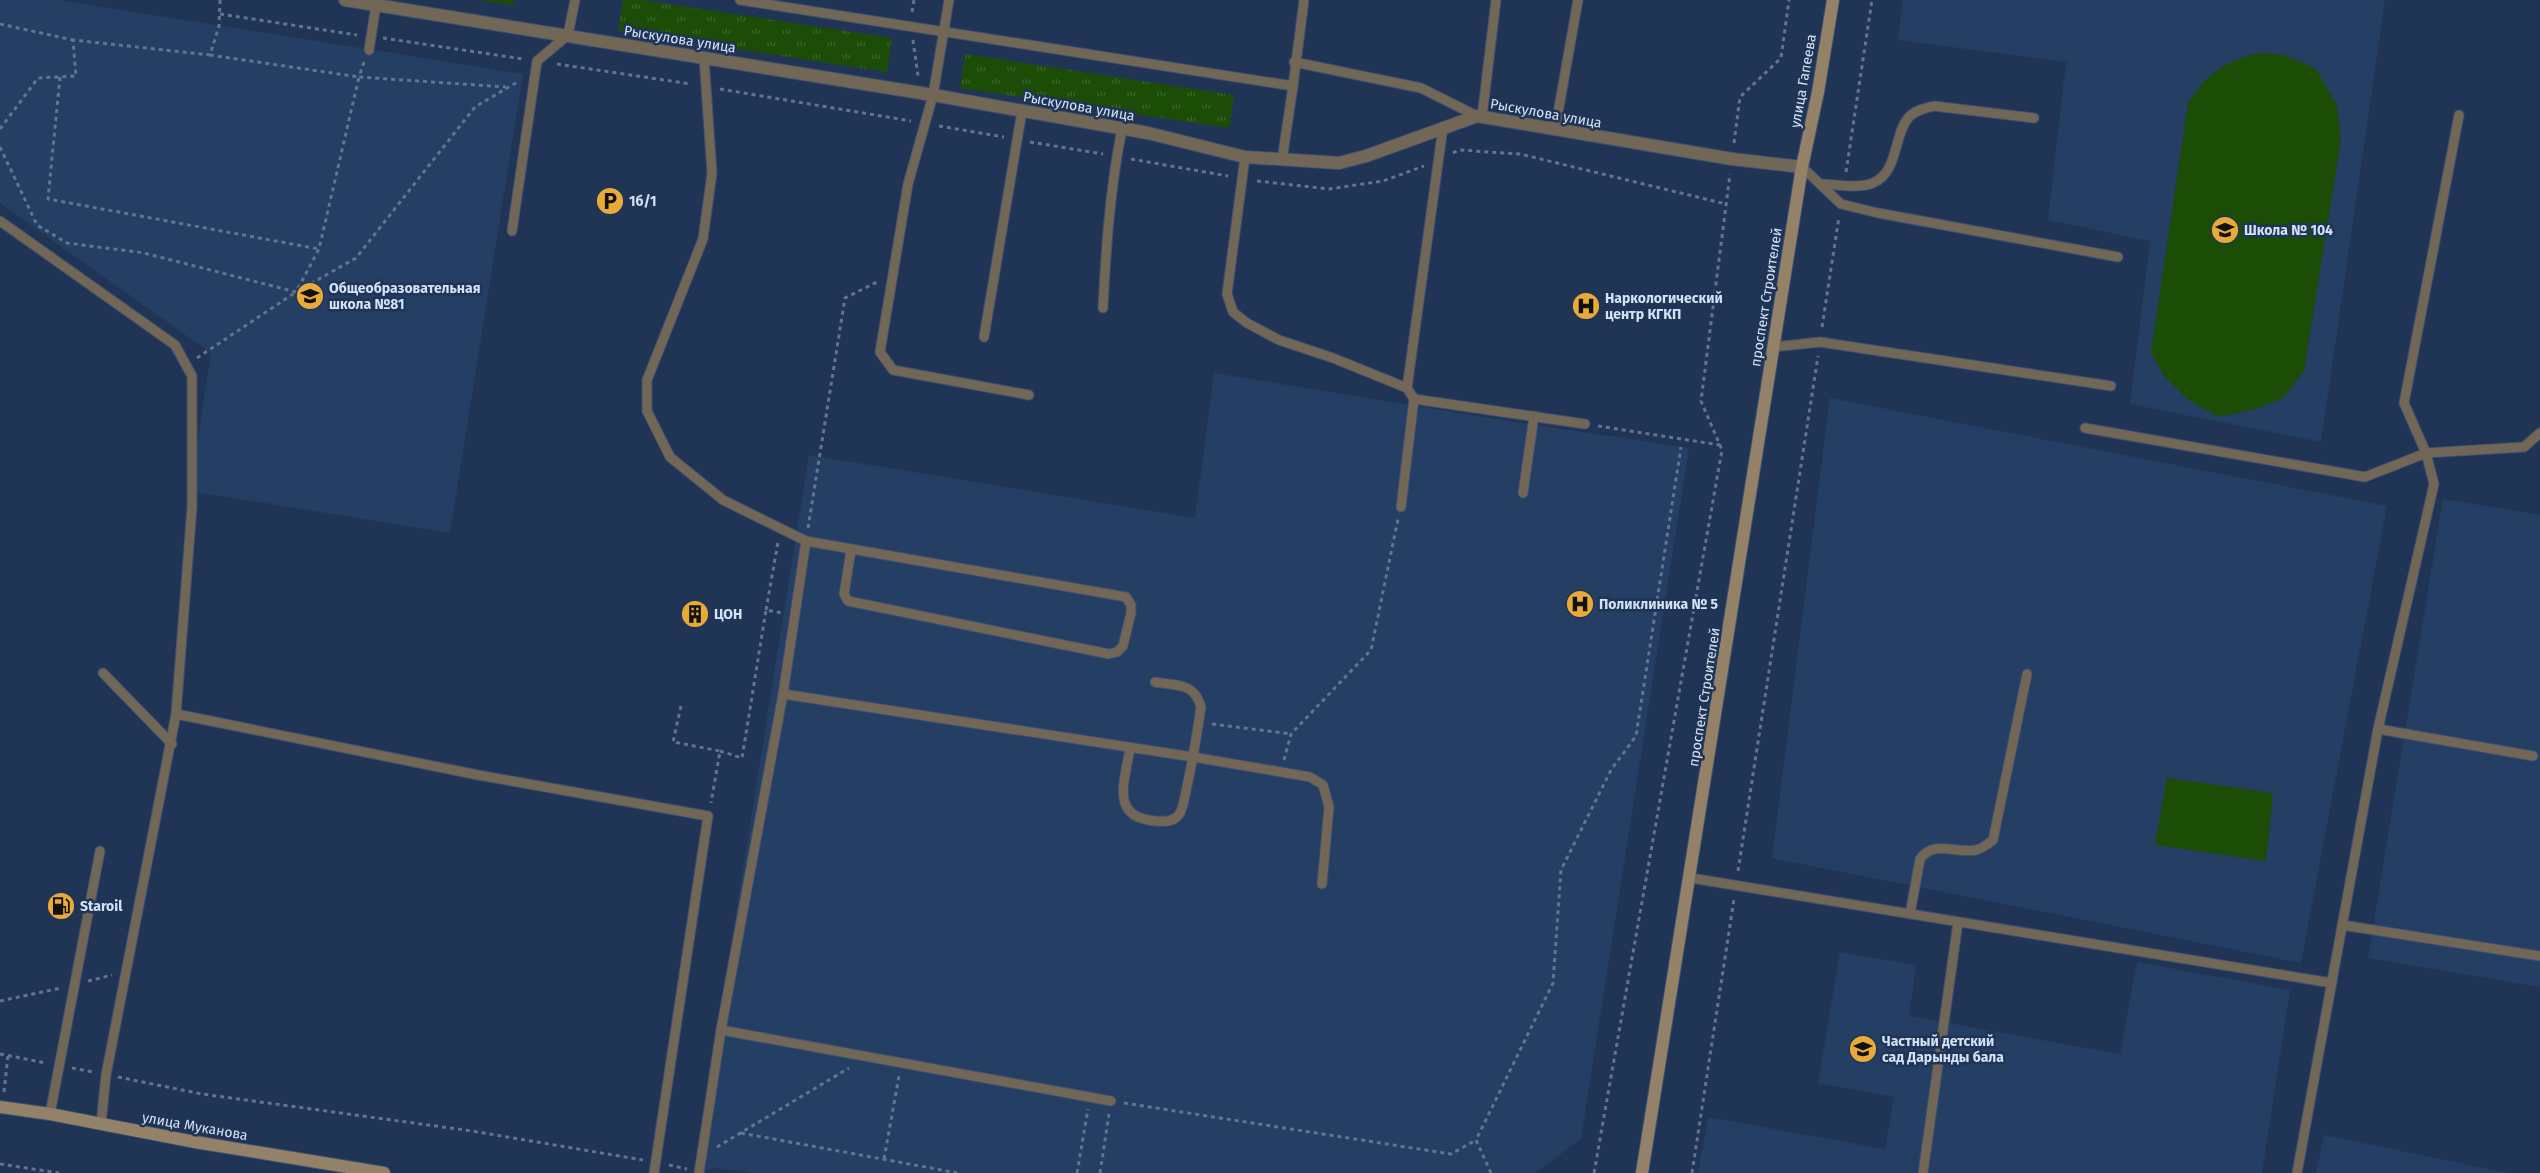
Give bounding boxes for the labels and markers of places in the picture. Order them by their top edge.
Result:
parking icon: 1б/1 [595,186,625,216]
place label: 1б/1 [629,193,656,210]
school or university icon: Школа № 104 [2210,215,2240,245]
place label: Школа № 104 [2244,222,2333,239]
place label: Общеобразовательная школа №81 [329,280,480,313]
school or university icon: Общеобразовательная школа №81 [295,281,325,311]
place label: Наркологический центр КГКП [1605,290,1723,323]
hospital icon: Наркологический центр КГКП [1571,291,1601,321]
hospital icon: Поликлиника № 5 [1565,589,1595,619]
place label: Поликлиника № 5 [1599,596,1719,613]
building icon: ЦОН [680,599,710,629]
place label: ЦОН [714,606,742,623]
fuel station icon: Staroil [46,891,76,921]
place label: Staroil [80,898,123,915]
place label: Частный детский сад Дарынды бала [1882,1033,2004,1066]
school or university icon: Частный детский сад Дарынды бала [1848,1034,1878,1064]

